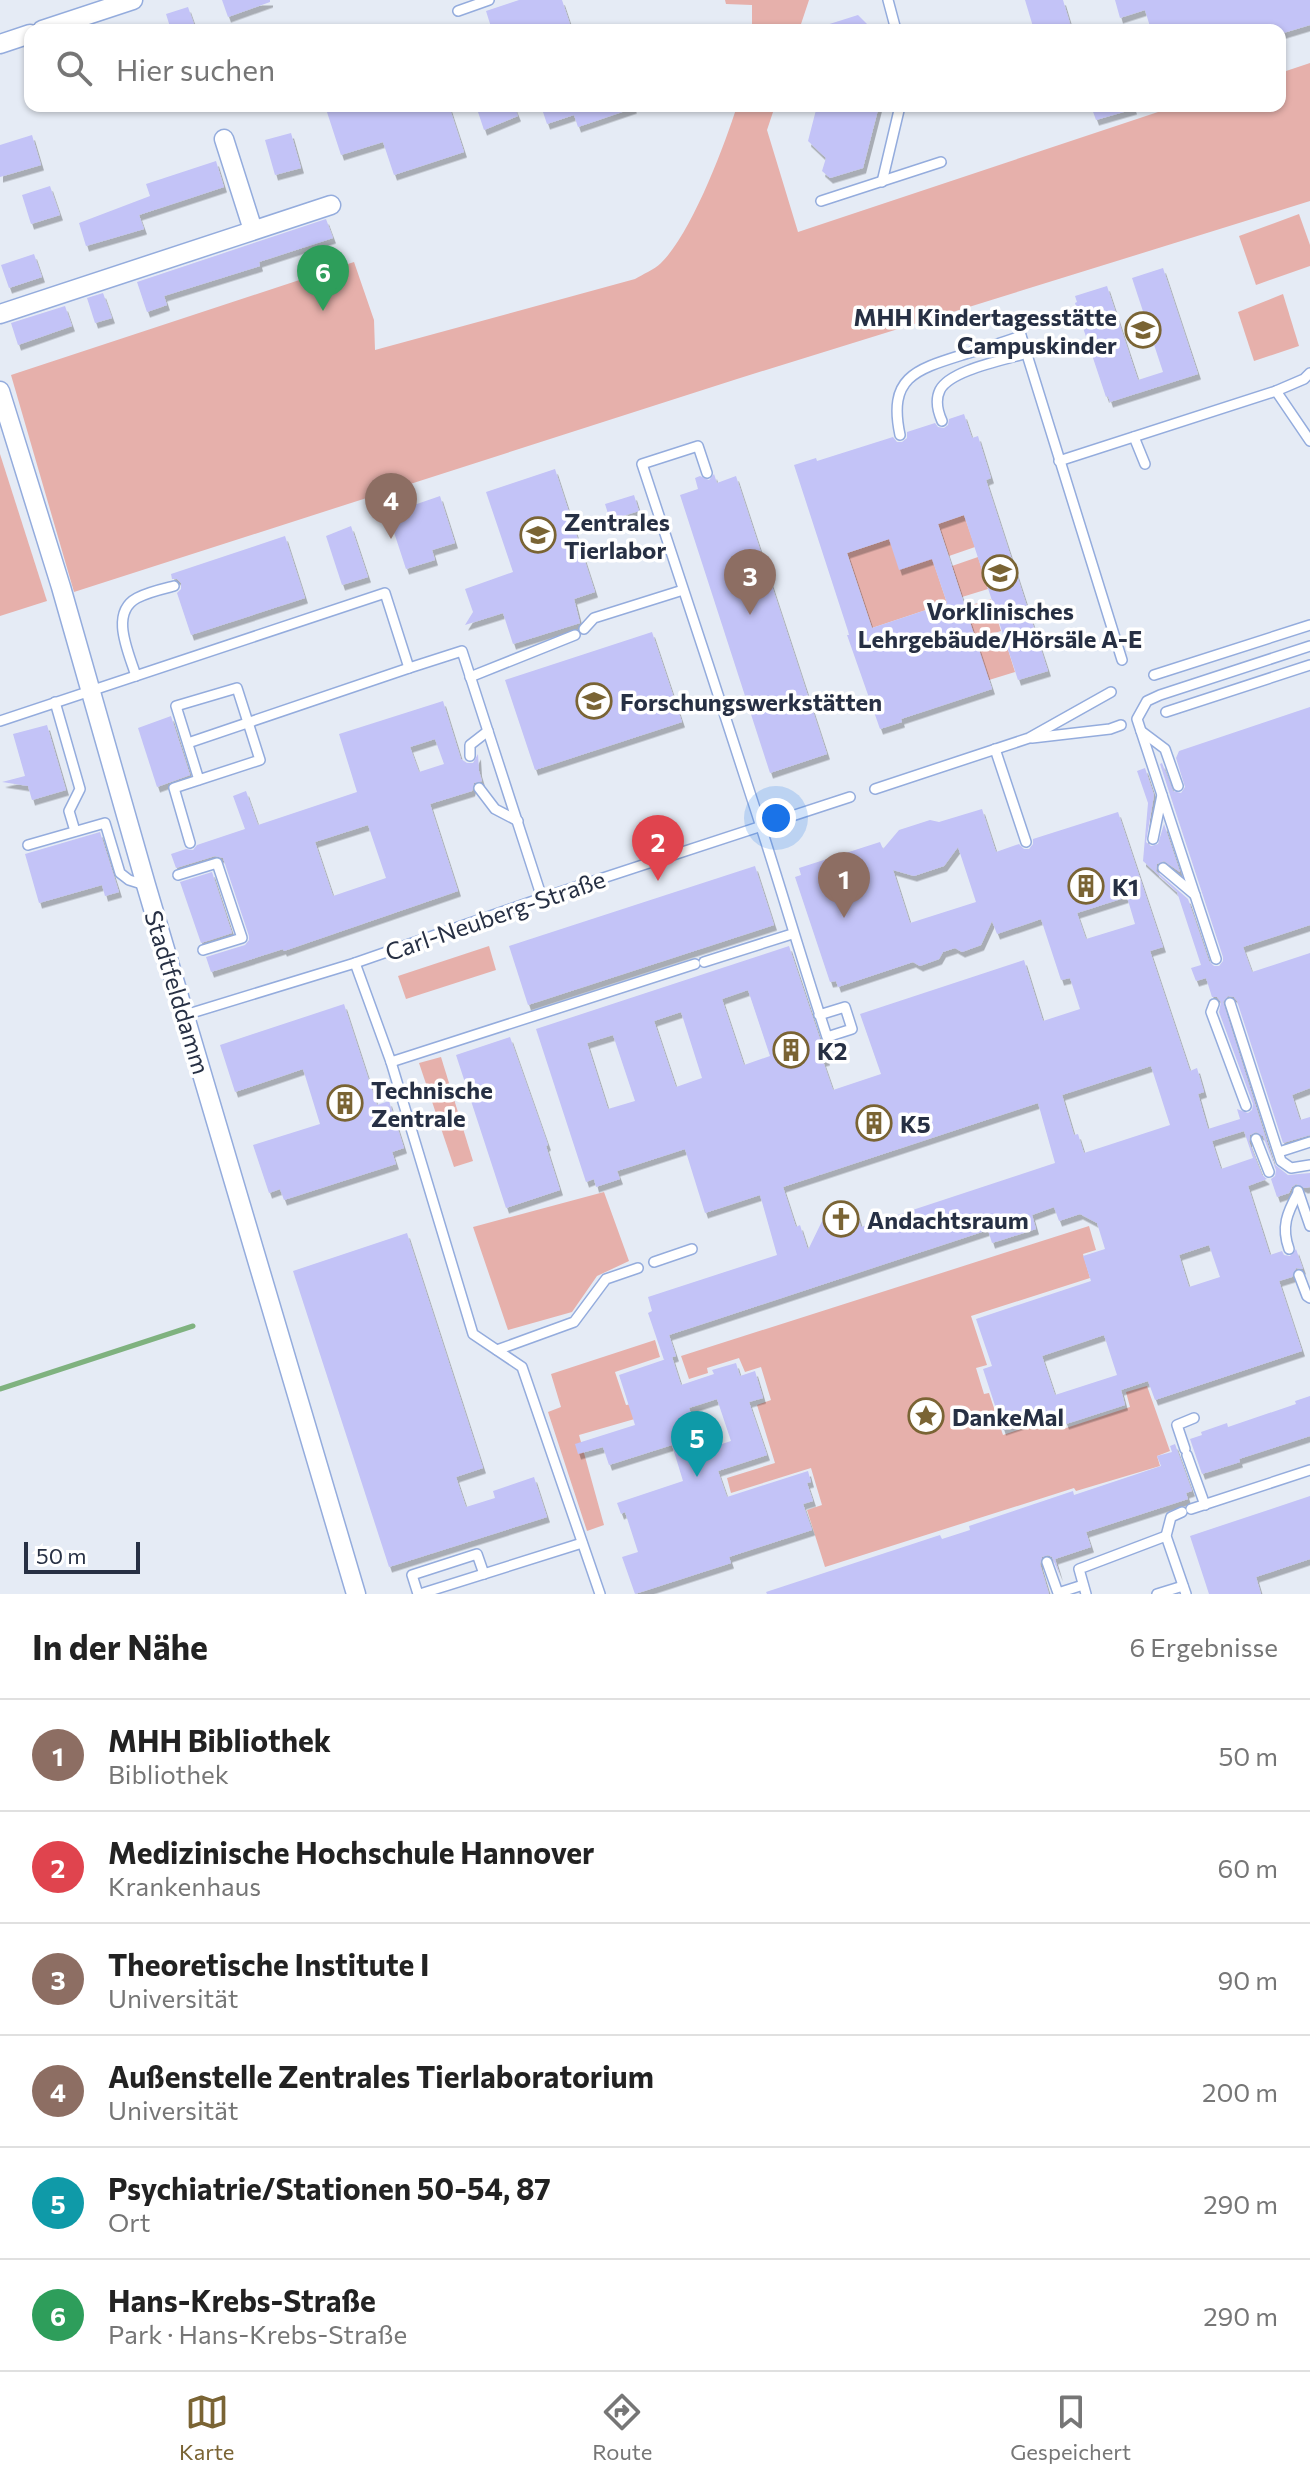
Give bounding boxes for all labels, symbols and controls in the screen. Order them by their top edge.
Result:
search box [24,24,1286,112]
icon: search [52,46,96,90]
text: Hier suchen [116,50,275,87]
pin: 6 [297,245,349,311]
place label: MHH Kindertagesstätte Campuskinder [853,302,1117,359]
school or university icon: MHH Kindertagesstätte Campuskinder [1124,311,1162,349]
pin: 4 [365,473,417,539]
place label: Zentrales Tierlabor [564,507,670,564]
school or university icon: Zentrales Tierlabor [519,516,557,554]
pin: 3 [724,549,776,615]
school or university icon: Vorklinisches Lehrgebäude/Hörsäle A-E [981,554,1019,592]
place label: Vorklinisches Lehrgebäude/Hörsäle A-E [858,596,1142,653]
school or university icon: Forschungswerkstätten [575,682,613,720]
place label: Forschungswerkstätten [620,687,882,716]
your location [756,798,796,838]
pin: 2 [632,815,684,881]
pin: 1 [818,852,870,918]
street label: Carl-Neuberg-Straße [381,864,609,966]
building icon: K1 [1067,867,1105,905]
place label: K1 [1112,872,1139,901]
street label: Stadtfelddamm [139,907,217,1077]
building icon: K2 [772,1031,810,1069]
place label: K2 [817,1036,847,1065]
place label: Technische Zentrale [371,1075,493,1132]
building icon: Technische Zentrale [326,1084,364,1122]
building icon: K5 [855,1104,893,1142]
place label: K5 [900,1109,931,1138]
church icon: Andachtsraum [822,1200,860,1238]
place label: Andachtsraum [867,1205,1029,1234]
place icon: DankeMal [907,1397,945,1435]
place label: DankeMal [952,1402,1064,1431]
pin: 5 [671,1411,723,1477]
scale bar [24,1538,140,1574]
text: 50 m [36,1542,86,1569]
text: In der Nähe [32,1625,208,1667]
text: 6 Ergebnisse [1130,1631,1278,1662]
text: MHH Bibliothek [108,1721,331,1758]
text: 1 [52,1740,64,1771]
text: 50 m [1218,1740,1278,1771]
text: Bibliothek [108,1758,229,1789]
text: Medizinische Hochschule Hannover [108,1833,594,1870]
text: 2 [51,1852,65,1883]
text: 60 m [1218,1852,1278,1883]
text: Krankenhaus [108,1870,261,1901]
text: Theoretische Institute I [108,1945,429,1982]
text: 3 [50,1964,66,1995]
text: 90 m [1218,1964,1278,1995]
text: Universität [108,1982,238,2013]
text: Außenstelle Zentrales Tierlaboratorium [108,2057,654,2094]
text: 4 [50,2076,66,2107]
text: 200 m [1202,2076,1278,2107]
text: Universität [108,2094,238,2125]
text: Psychiatrie/Stationen 50-54, 87 [108,2169,551,2206]
text: 5 [50,2188,66,2219]
text: 290 m [1203,2188,1278,2219]
text: Ort [108,2206,150,2237]
text: Hans-Krebs-Straße [108,2281,376,2318]
text: 6 [50,2300,66,2331]
text: 290 m [1203,2300,1278,2331]
text: Park · Hans-Krebs-Straße [108,2318,407,2349]
tab: Karte [179,2390,234,2465]
tab: Route [592,2390,652,2465]
tab: Gespeichert [1010,2390,1131,2465]

